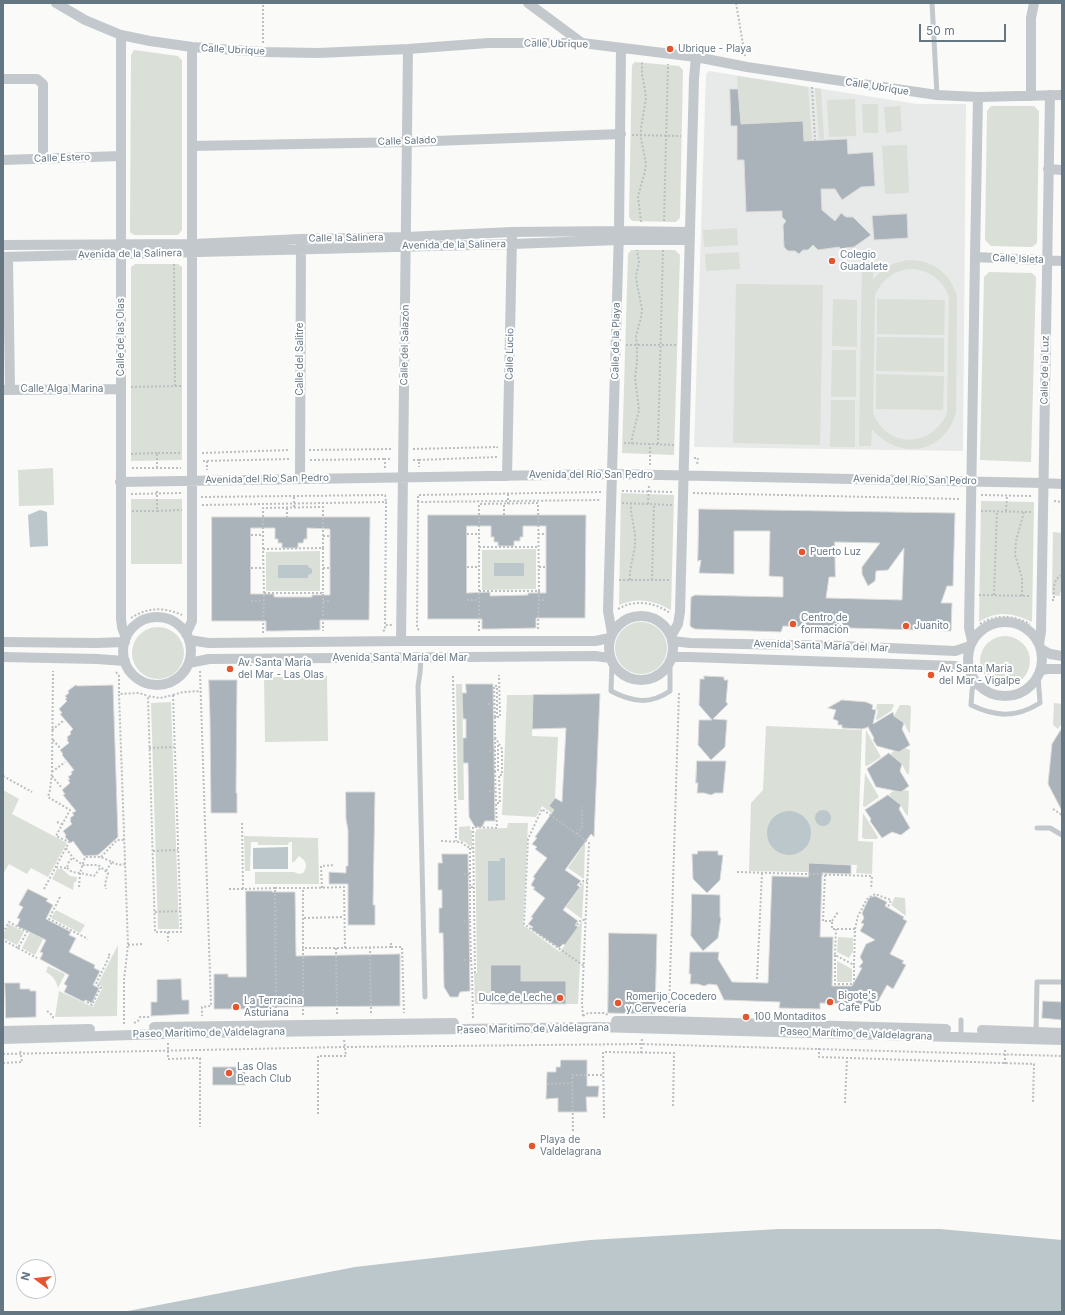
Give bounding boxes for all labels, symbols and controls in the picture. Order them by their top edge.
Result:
scale bar [921,16,1008,42]
text: 50 m [926,23,955,38]
street label: Calle Ubrique [524,37,588,51]
street label: Calle Ubrique [201,42,265,58]
place label: Ubrique - Playa [678,43,751,55]
marker: Ubrique - Playa [665,44,675,54]
street label: Calle Ubrique [844,76,910,98]
street label: Calle Salado [378,134,436,148]
street label: Calle Estero [34,151,90,165]
street label: Calle la Salinera [308,231,384,245]
street label: Avenida de la Salinera [402,238,506,252]
street label: Avenida de la Salinera [78,247,182,261]
place label: Colegio Guadalete [840,249,888,272]
street label: Calle Isleta [992,252,1044,266]
marker: Colegio Guadalete [827,256,837,266]
street label: Calle de las Olas [115,298,127,376]
street label: Calle de la Playa [609,302,623,380]
street label: Calle del Salazón [398,304,412,386]
street label: Calle del Salitre [294,322,306,396]
street label: Calle Lucio [504,328,516,380]
street label: Calle de la Luz [1038,335,1052,405]
street label: Calle Alga Marina [21,383,103,395]
street label: Avenida del Río San Pedro [529,469,653,481]
street label: Avenida del Río San Pedro [205,472,329,486]
street label: Avenida del Río San Pedro [853,473,977,487]
place label: Puerto Luz [810,546,861,558]
marker: Puerto Luz [797,547,807,557]
place label: Centro de formación [801,612,849,636]
marker: Centro de formación [788,619,798,629]
place label: Juanito [914,620,949,632]
marker: Juanito [901,621,911,631]
street label: Avenida Santa María del Mar [753,638,889,654]
street label: Avenida Santa María del Mar [332,652,468,664]
place label: Av. Santa María del Mar - Las Olas [238,657,324,680]
place label: Av. Santa María del Mar - Vigalpe [939,663,1020,686]
marker: Av. Santa María del Mar - Las Olas [225,664,235,674]
marker: Av. Santa María del Mar - Vigalpe [926,670,936,680]
place label: Bigote's Cafe Pub [838,990,881,1014]
place label: Romerijo Cocedero y Cervecería [626,991,717,1014]
place label: Dulce de Leche [478,992,552,1004]
marker: Dulce de Leche [555,993,565,1003]
place label: La Terracina Asturiana [244,995,303,1018]
marker: Bigote's Cafe Pub [825,997,835,1007]
marker: Romerijo Cocedero y Cervecería [613,998,623,1008]
marker: La Terracina Asturiana [231,1002,241,1012]
place label: 100 Montaditos [754,1011,826,1023]
marker: 100 Montaditos [741,1012,751,1022]
street label: Paseo Marítimo de Valdelagrana [457,1022,609,1036]
street label: Paseo Marítimo de Valdelagrana [780,1025,932,1043]
street label: Paseo Marítimo de Valdelagrana [133,1026,285,1040]
place label: Las Olas Beach Club [237,1061,291,1084]
marker: Las Olas Beach Club [224,1068,234,1078]
place label: Playa de Valdelagrana [540,1134,601,1158]
marker: Playa de Valdelagrana [527,1141,537,1151]
north arrow [16,1259,56,1299]
text: N [18,1270,33,1282]

